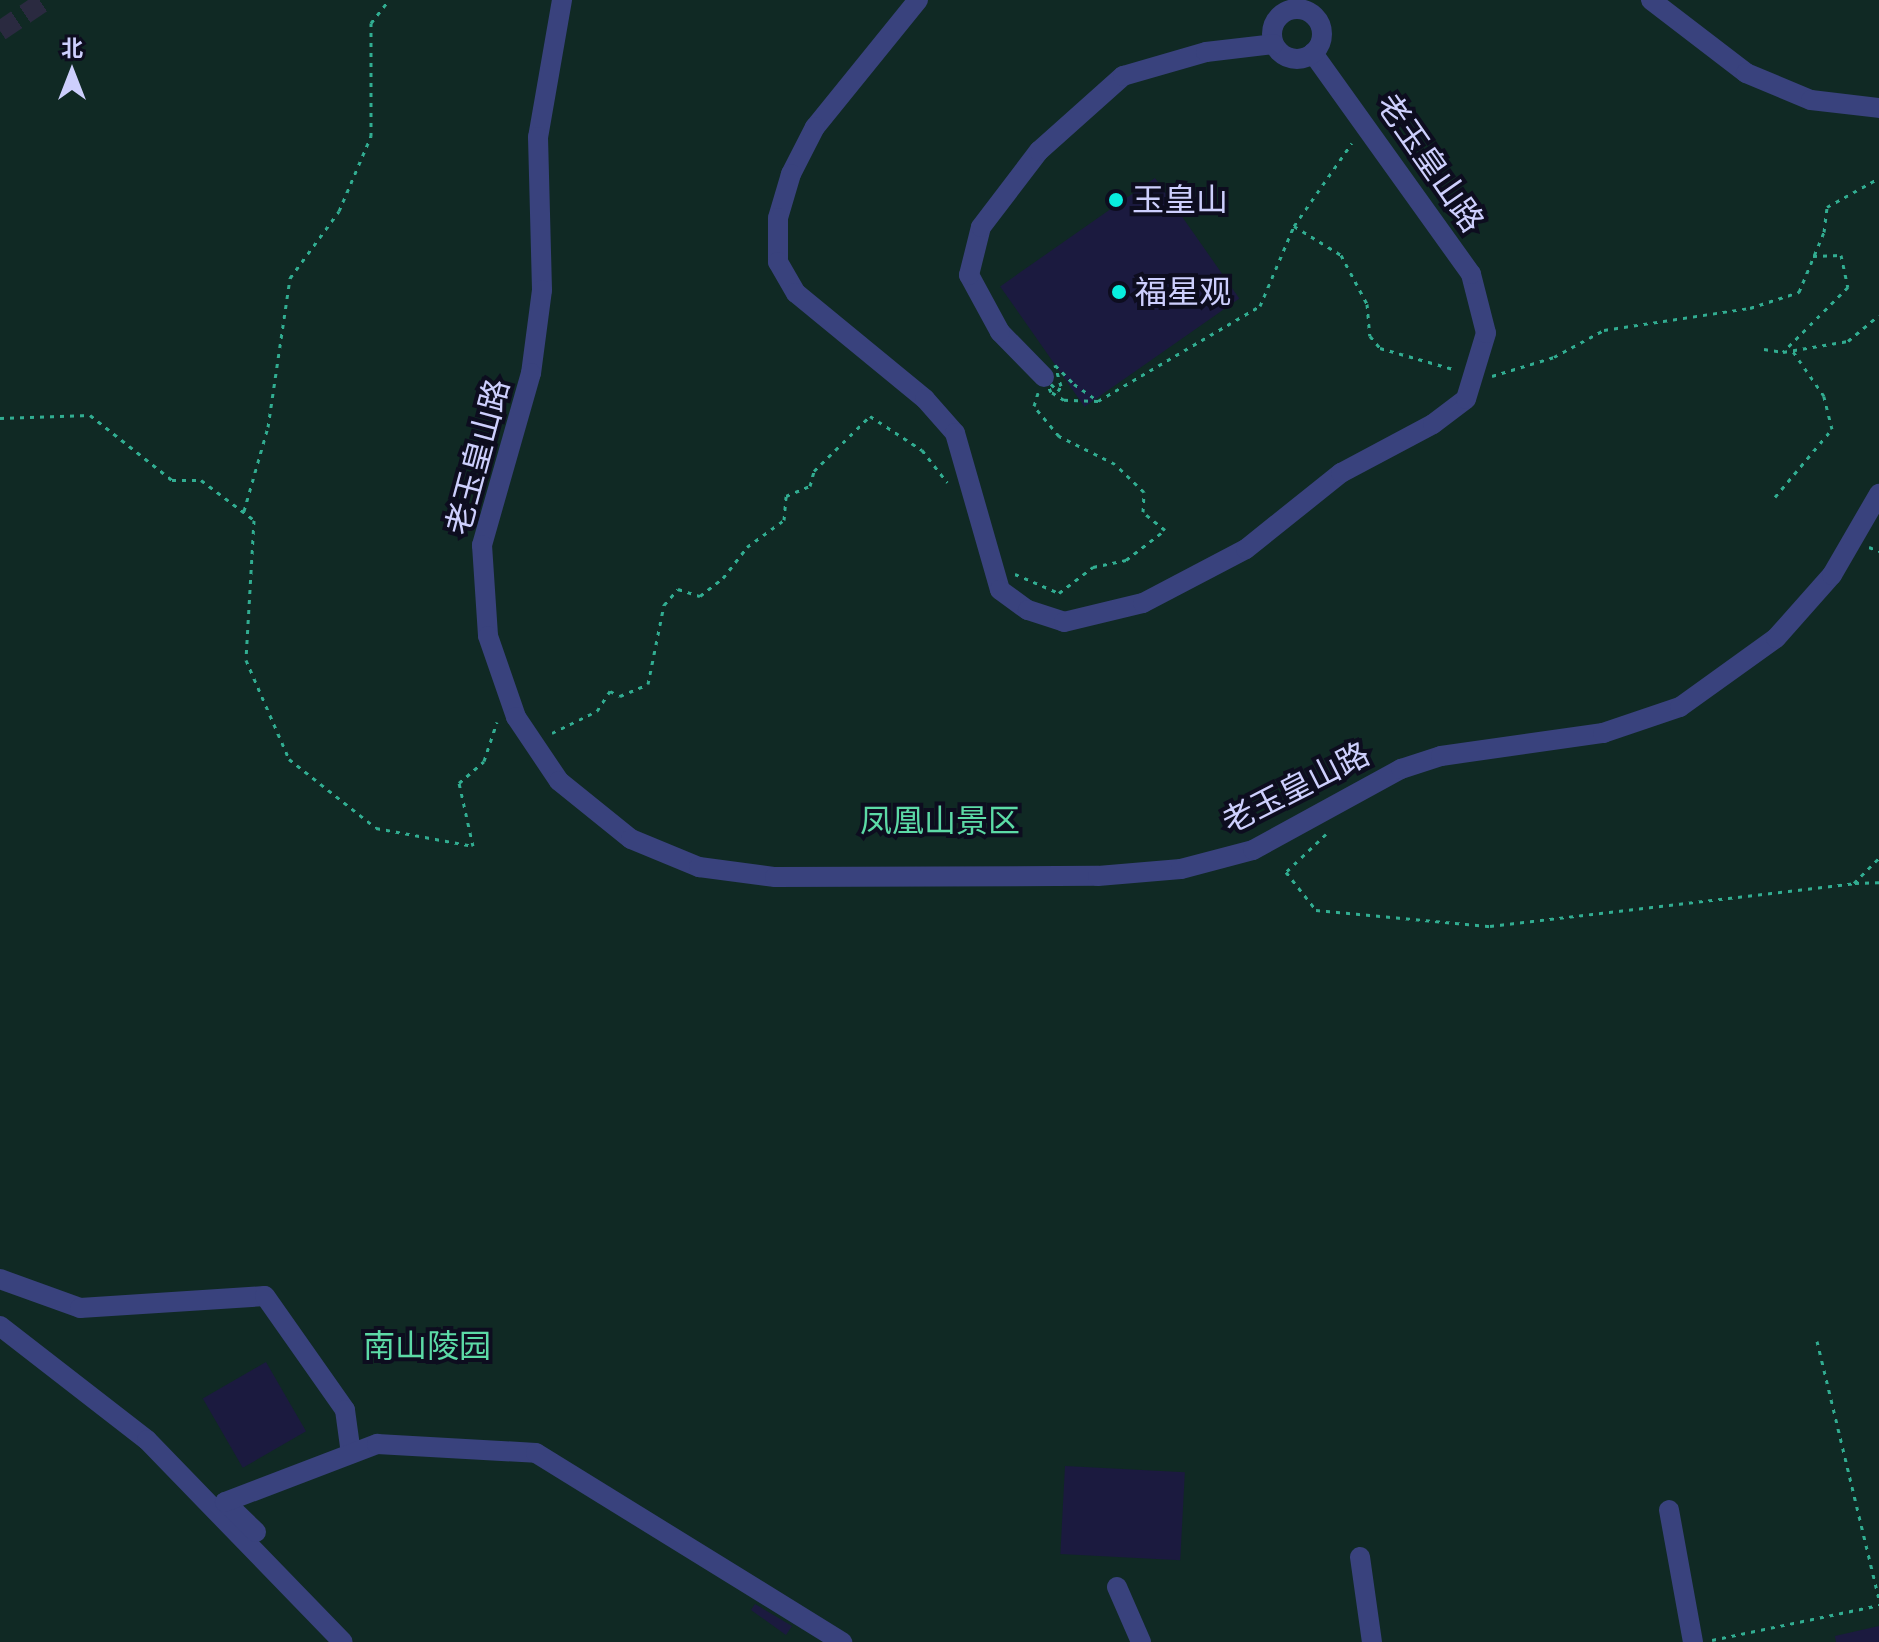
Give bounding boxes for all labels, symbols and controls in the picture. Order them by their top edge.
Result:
north arrow [32,32,112,112]
text: 北 [61,32,83,64]
street label: 老玉皇山路 [1368,86,1492,240]
place label: 玉皇山 [1132,181,1228,219]
marker: 玉皇山 [1107,191,1125,209]
place label: 福星观 [1135,273,1231,311]
marker: 福星观 [1110,283,1128,301]
street label: 老玉皇山路 [439,375,517,539]
street label: 老玉皇山路 [1216,735,1376,841]
park label: 凤凰山景区 [860,802,1020,840]
park label: 南山陵园 [363,1327,491,1365]

